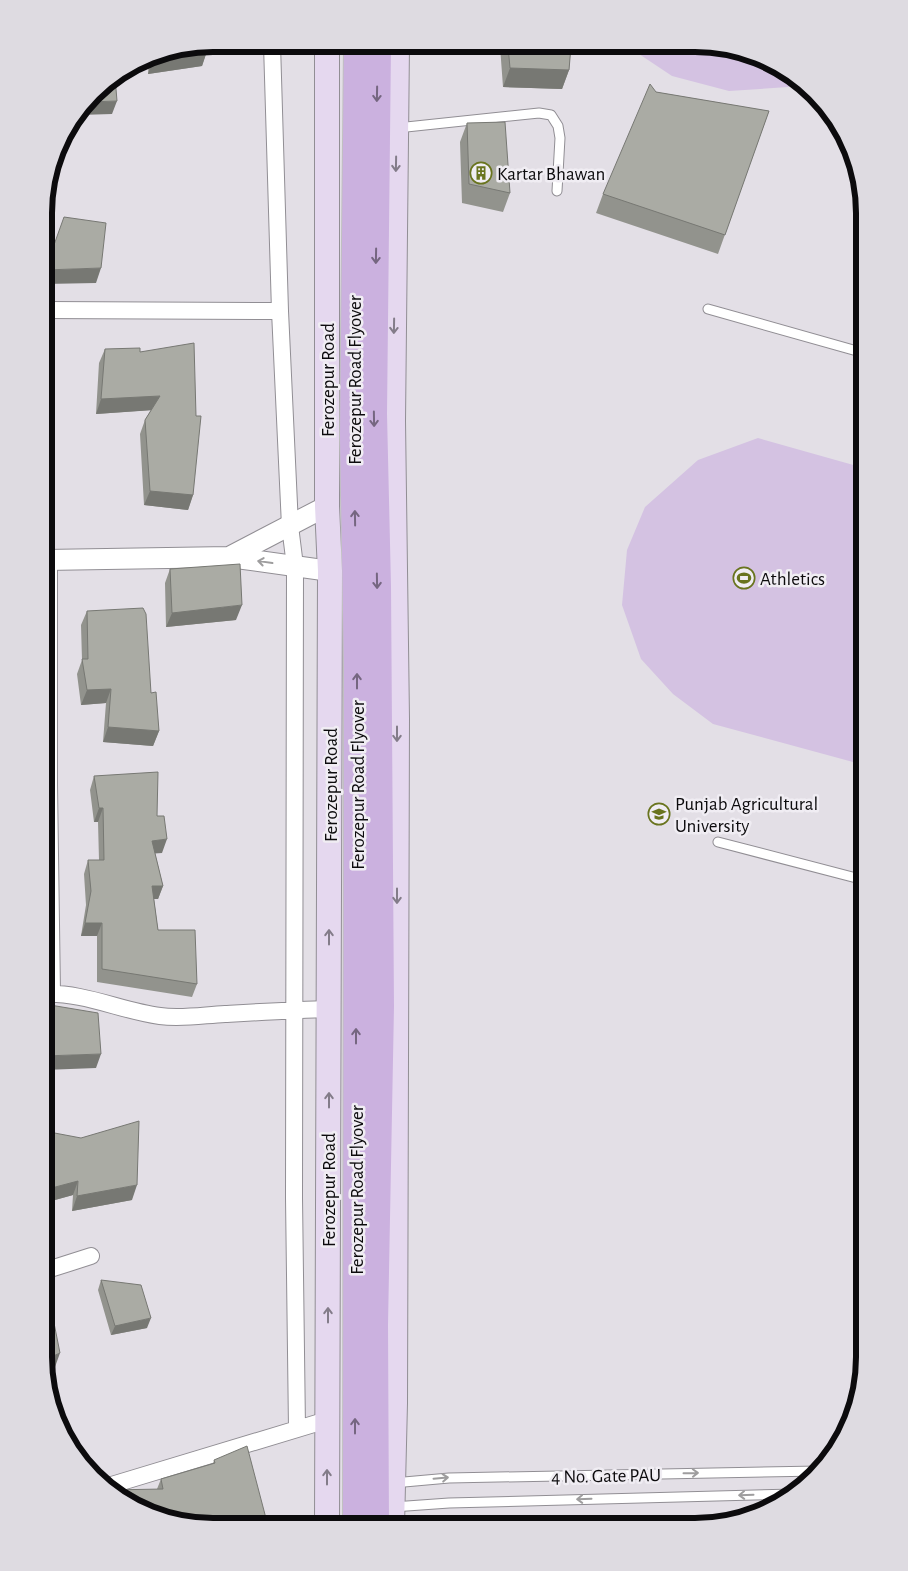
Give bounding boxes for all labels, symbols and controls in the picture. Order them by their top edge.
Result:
one-way arrow [373,85,382,101]
one-way arrow [391,155,401,171]
building icon: Kartar Bhawan [469,161,493,185]
place label: Kartar Bhawan [497,165,605,184]
one-way arrow [371,248,381,264]
street label: Ferozepur Road Flyover [346,295,365,465]
one-way arrow [389,318,399,334]
street label: Ferozepur Road [319,323,338,437]
one-way arrow [369,410,379,426]
one-way arrow [350,510,359,526]
one-way arrow [257,557,273,567]
sports icon: Athletics [732,566,756,590]
place label: Athletics [760,570,825,589]
one-way arrow [373,573,382,589]
one-way arrow [352,673,362,689]
street label: Ferozepur Road Flyover [349,700,368,870]
one-way arrow [392,725,402,741]
street label: Ferozepur Road [322,728,341,842]
place label: Punjab Agricultural University [675,795,818,836]
school or university icon: Punjab Agricultural University [647,802,671,826]
one-way arrow [392,888,402,904]
one-way arrow [324,930,334,946]
one-way arrow [351,1028,361,1044]
one-way arrow [324,1092,333,1108]
street label: Ferozepur Road Flyover [348,1105,367,1275]
street label: Ferozepur Road [320,1133,339,1247]
one-way arrow [323,1307,333,1324]
one-way arrow [350,1418,360,1434]
street label: 4 No. Gate PAU [551,1466,661,1487]
one-way arrow [682,1468,699,1478]
one-way arrow [322,1470,332,1486]
one-way arrow [433,1474,449,1483]
one-way arrow [738,1490,754,1500]
one-way arrow [576,1495,592,1504]

